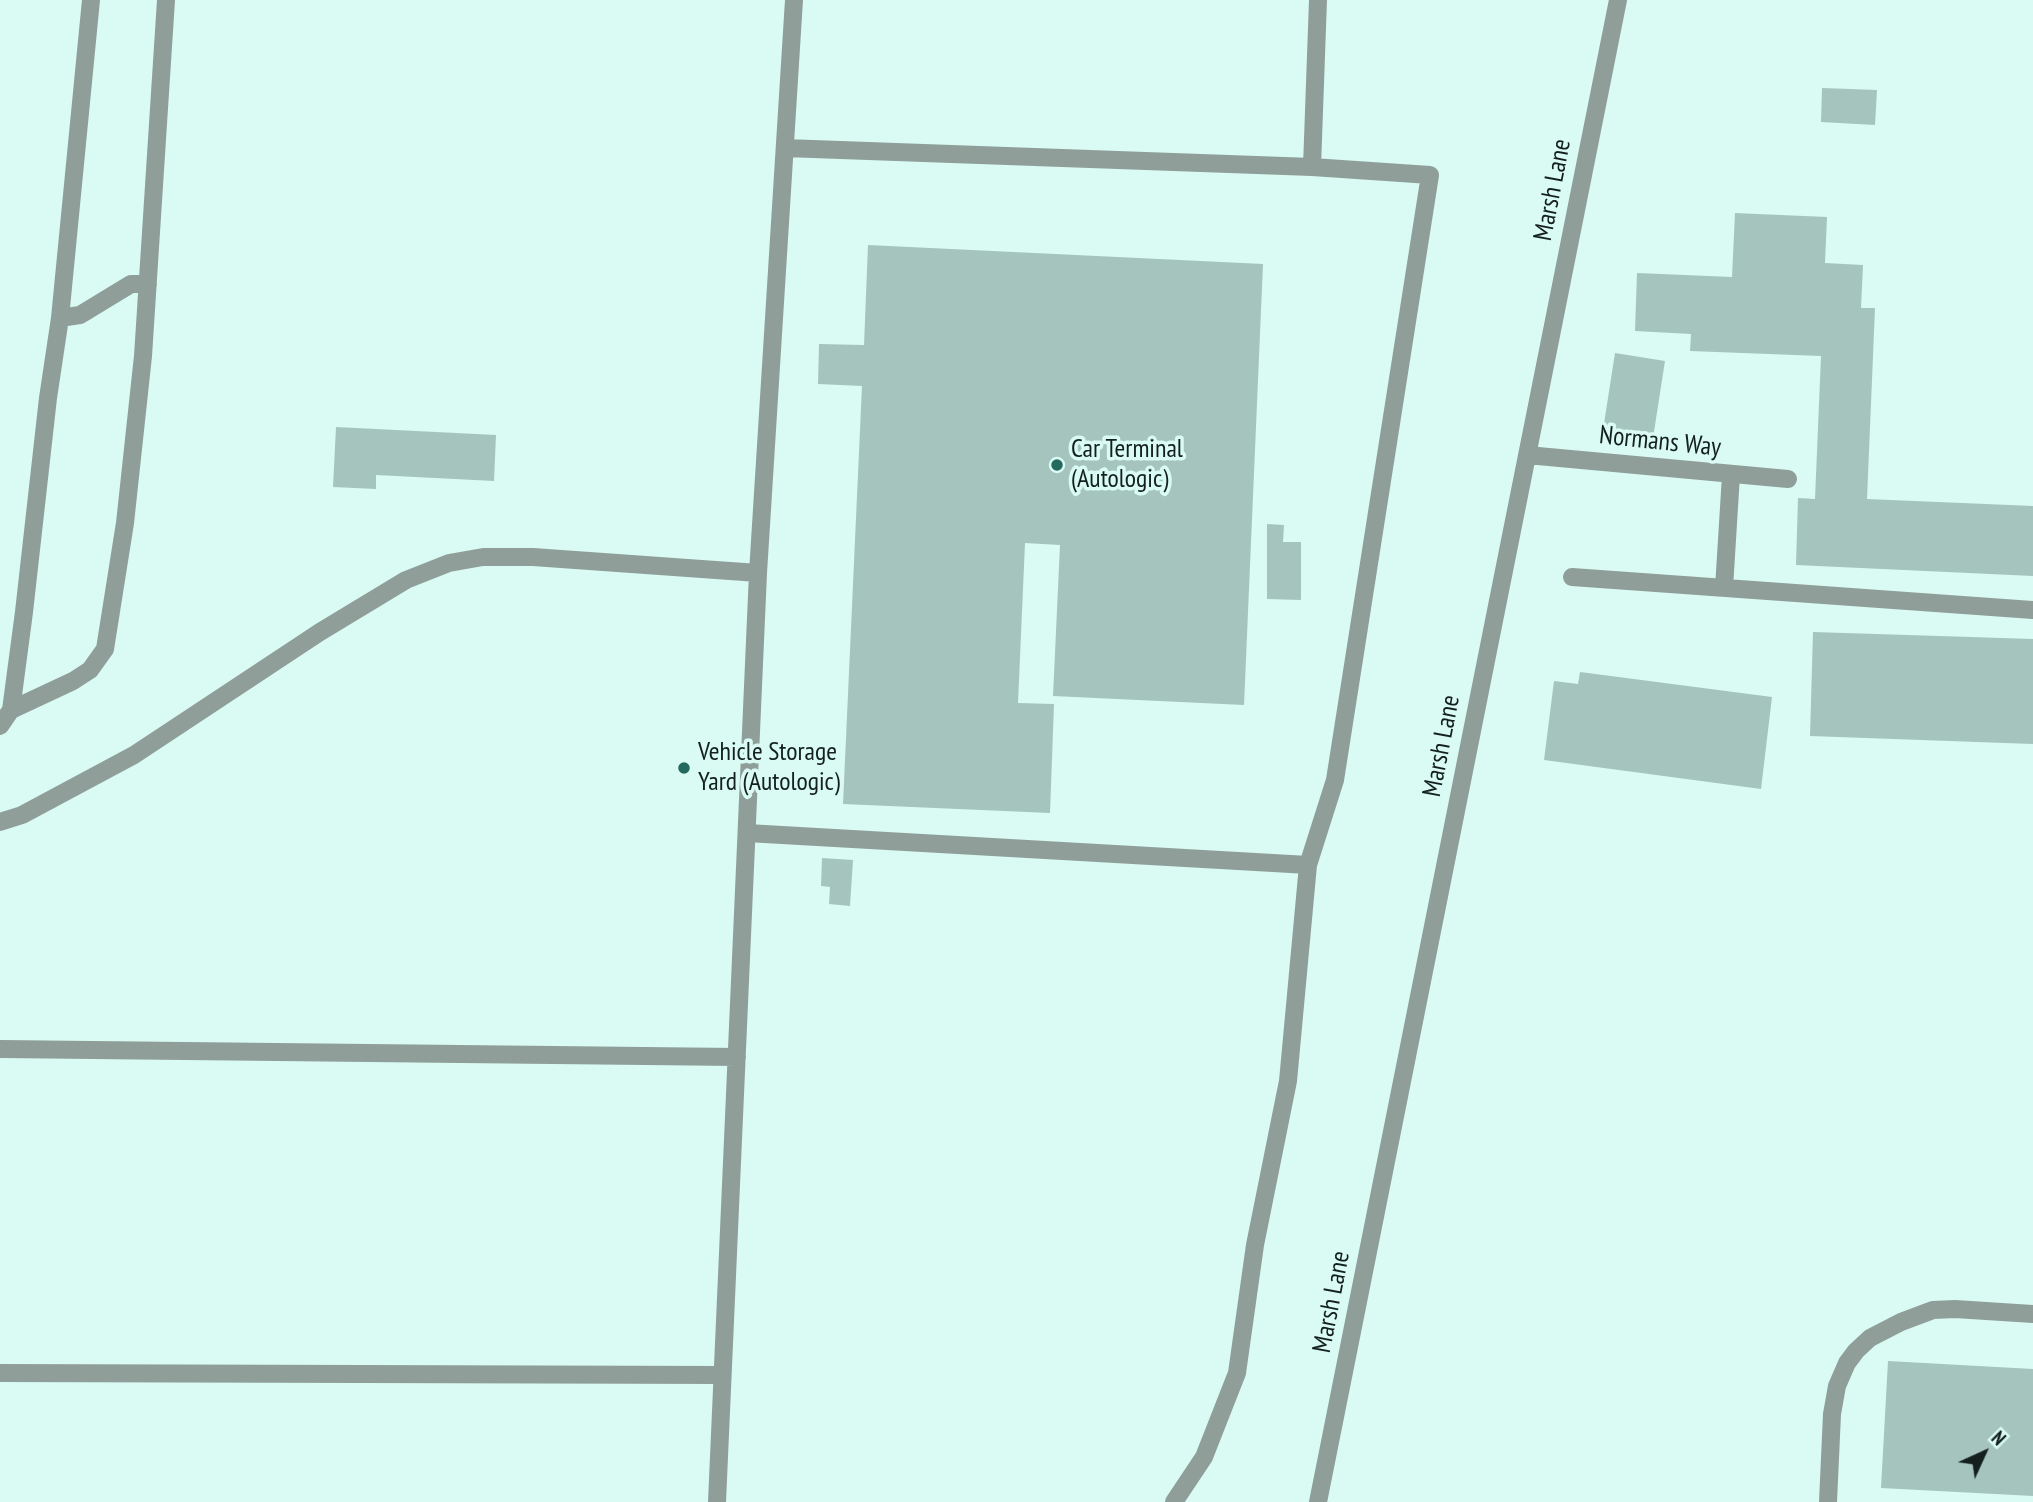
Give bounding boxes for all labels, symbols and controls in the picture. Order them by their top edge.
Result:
street label: Marsh Lane [1528,137,1578,243]
street label: Normans Way [1598,420,1722,464]
place label: Car Terminal (Autologic) [1071,434,1183,496]
marker: Car Terminal (Autologic) [1049,457,1065,473]
street label: Marsh Lane [1417,693,1467,799]
place label: Vehicle Storage Yard (Autologic) [698,737,840,798]
marker: Vehicle Storage Yard (Autologic) [676,760,692,776]
street label: Marsh Lane [1307,1249,1357,1355]
north arrow [1949,1418,2019,1488]
text: N [1987,1426,2011,1450]

